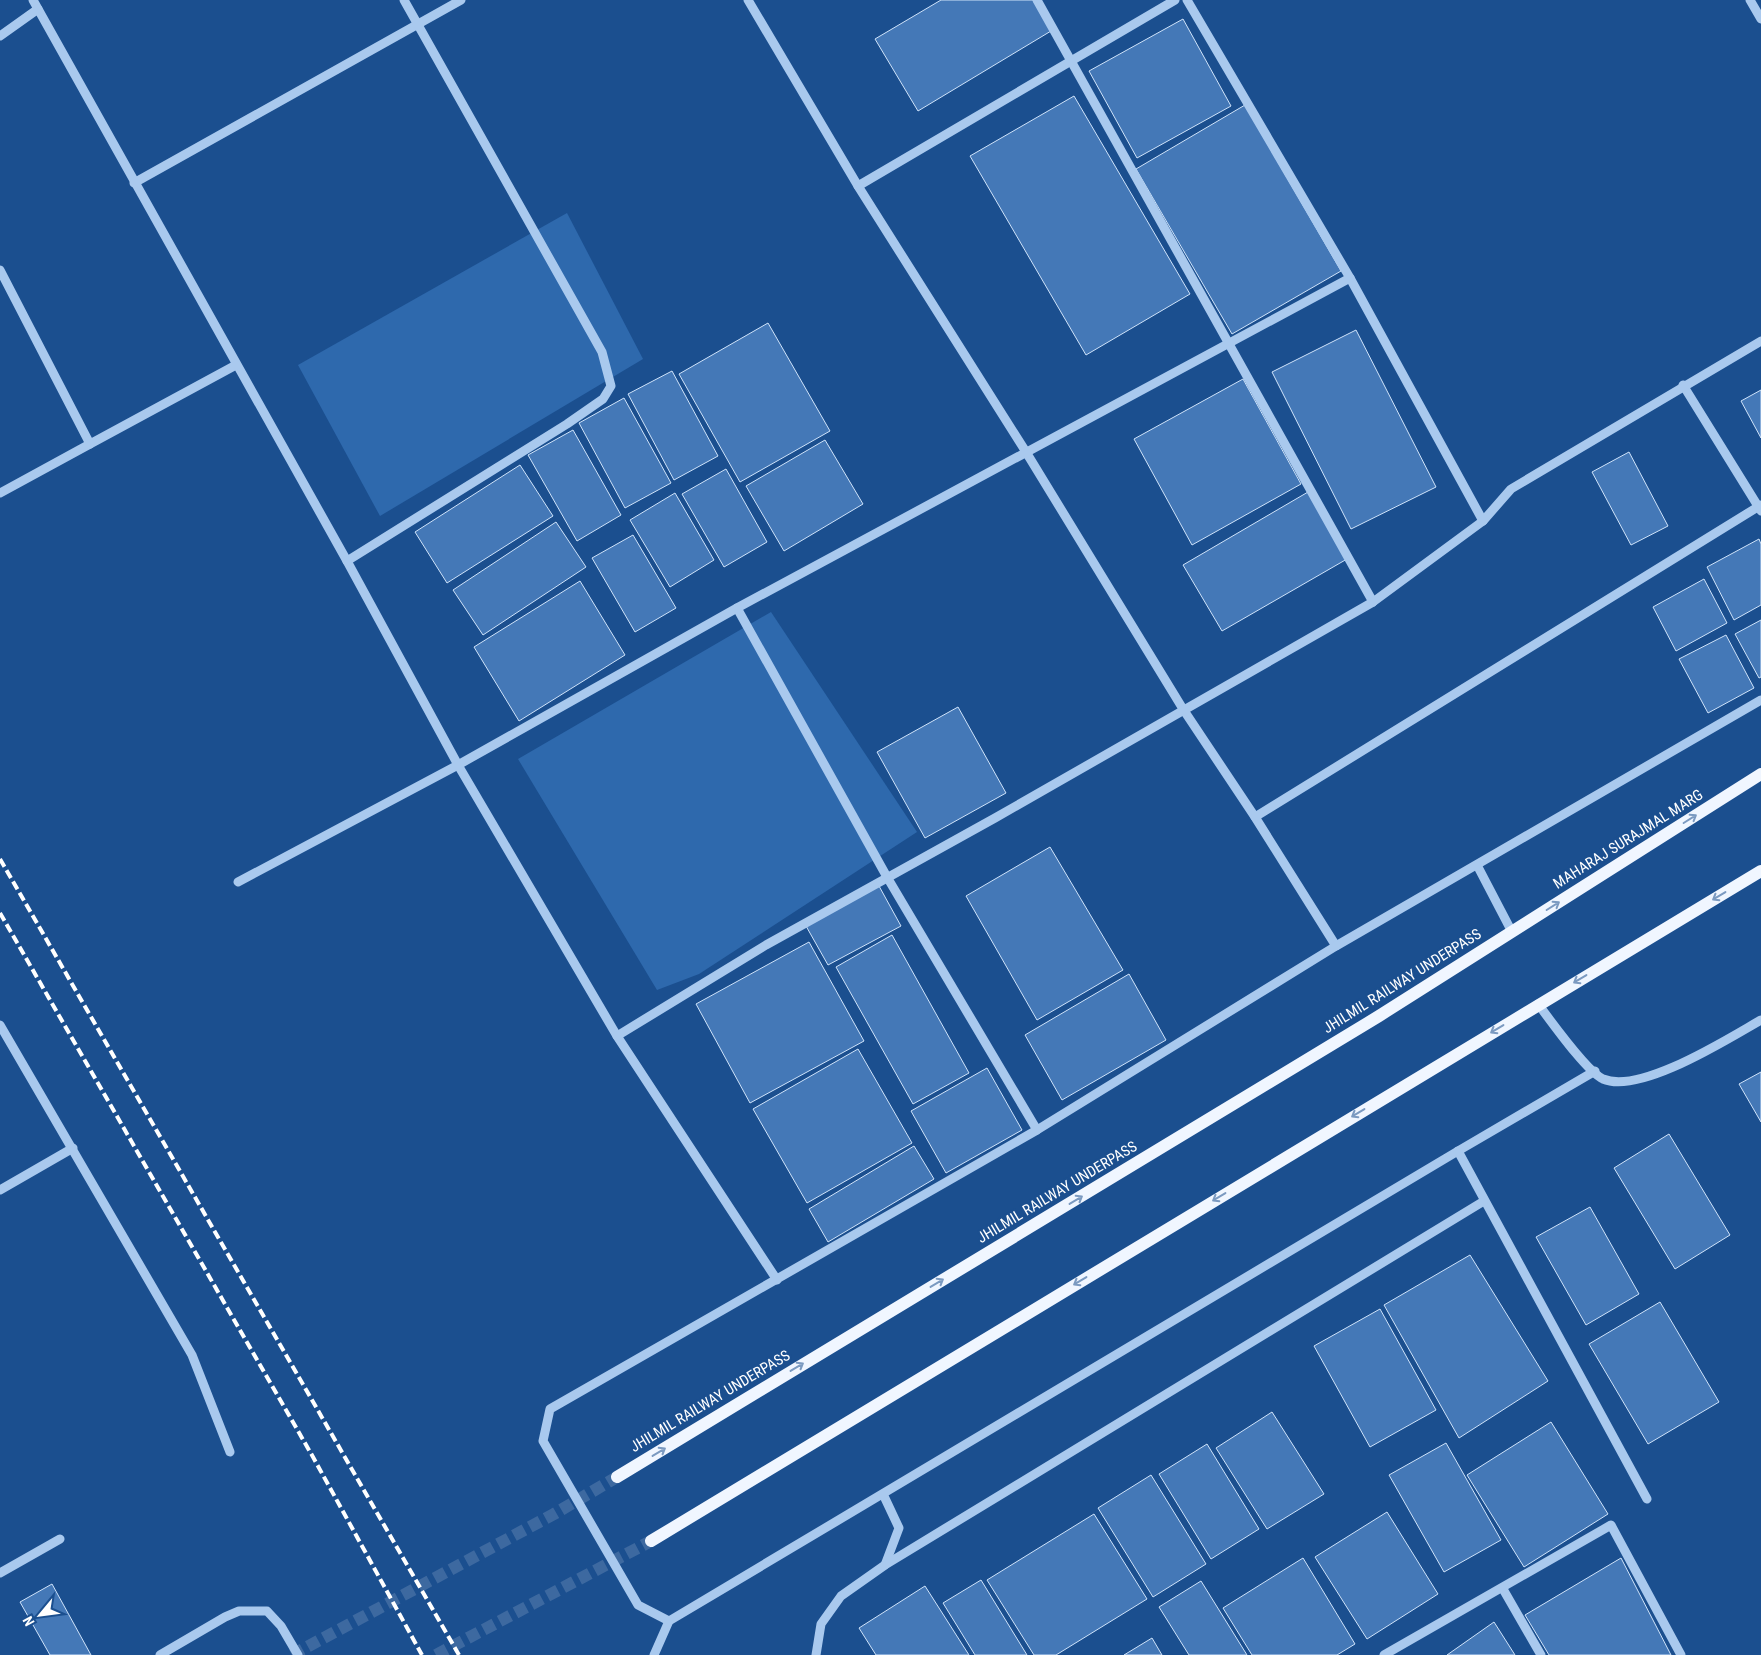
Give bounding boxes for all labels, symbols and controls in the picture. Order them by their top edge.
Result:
street label: MAHARAJ SURAJMAL MARG [1550,785,1706,893]
one-way arrow [1683,814,1697,824]
one-way arrow [1713,892,1727,902]
one-way arrow [1546,901,1560,911]
street label: JHILMIL RAILWAY UNDERPASS [1320,925,1485,1037]
one-way arrow [1573,975,1587,985]
one-way arrow [1490,1025,1504,1035]
one-way arrow [1351,1109,1365,1119]
street label: JHILMIL RAILWAY UNDERPASS [974,1137,1140,1247]
one-way arrow [1212,1193,1226,1203]
one-way arrow [1068,1194,1082,1204]
one-way arrow [1073,1277,1087,1287]
one-way arrow [929,1278,943,1288]
street label: JHILMIL RAILWAY UNDERPASS [627,1346,793,1456]
one-way arrow [790,1362,804,1372]
one-way arrow [651,1446,665,1456]
north arrow [15,1590,65,1640]
text: N [20,1614,38,1629]

